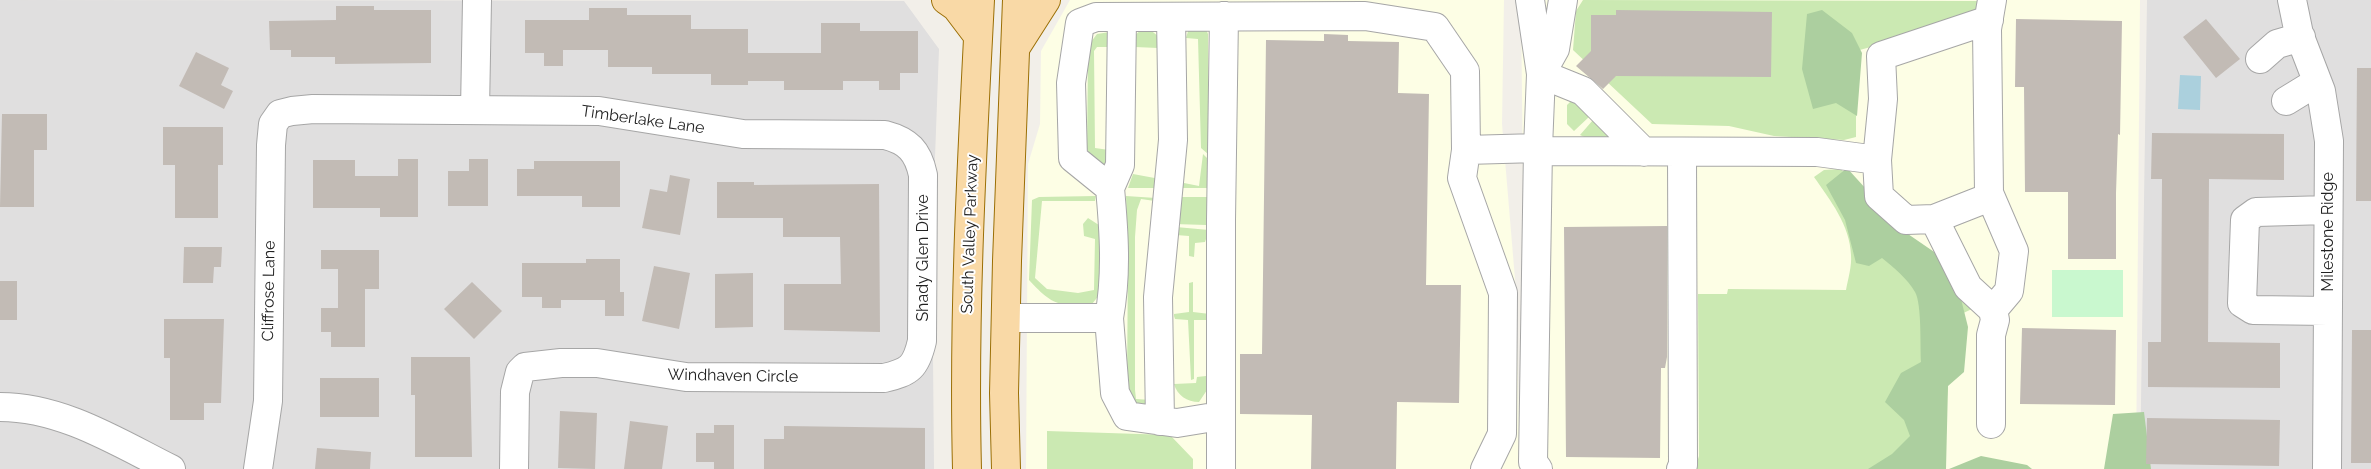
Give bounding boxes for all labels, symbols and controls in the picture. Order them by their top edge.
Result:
street label: Timberlake Lane [580,102,706,138]
street label: South Valley Parkway [958,154,982,314]
street label: Milestone Ridge [2318,172,2338,292]
street label: Shady Glen Drive [913,194,933,322]
street label: Cliffrose Lane [259,240,279,342]
street label: Windhaven Circle [668,365,798,387]

